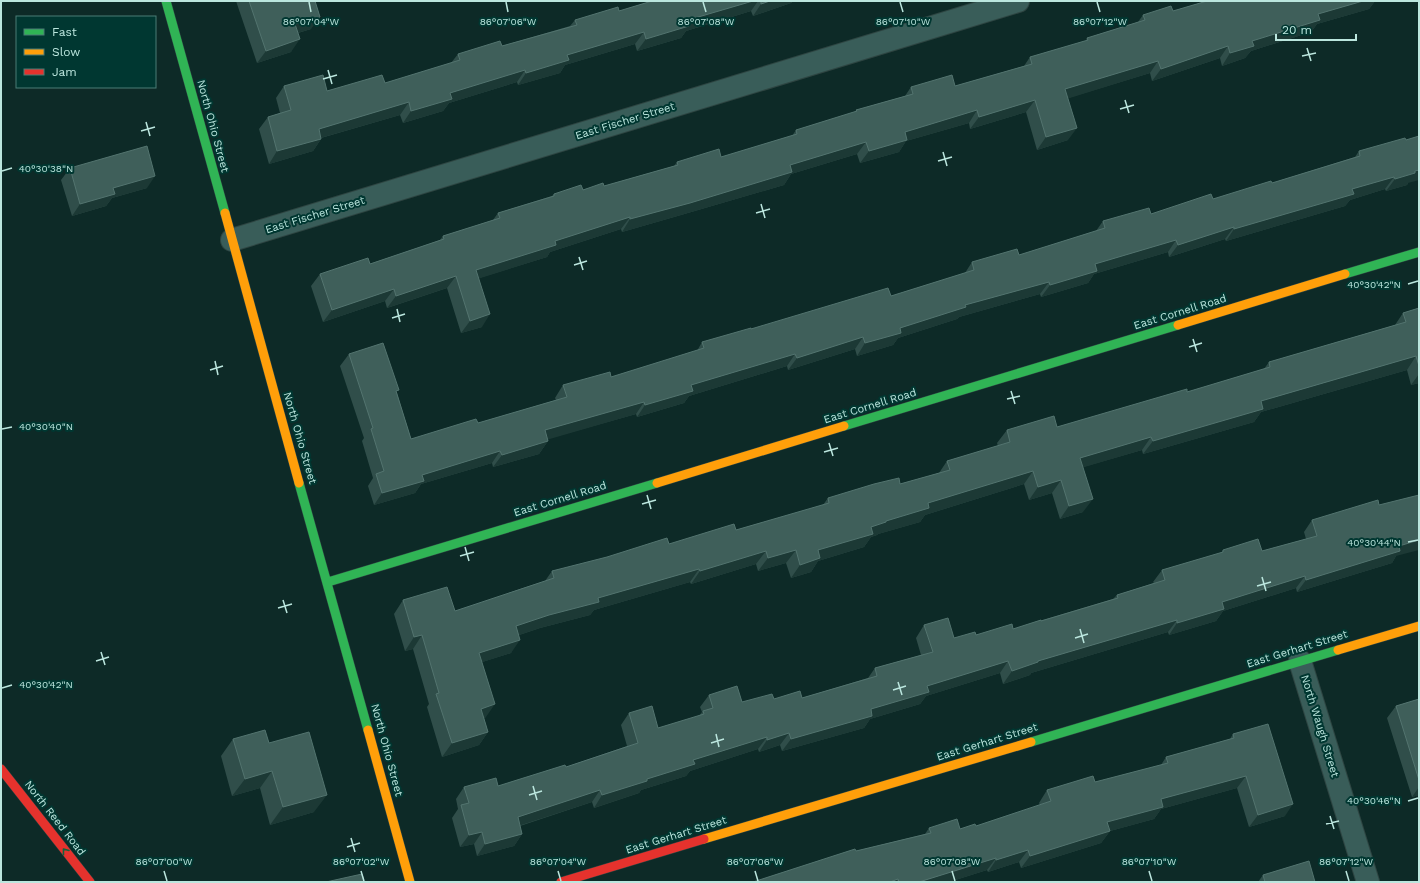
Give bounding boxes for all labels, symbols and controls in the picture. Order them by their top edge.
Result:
legend [16,16,156,88]
text: 86°07'04"W [283,16,340,27]
text: 86°07'06"W [480,16,537,27]
text: 86°07'08"W [678,16,735,27]
text: 86°07'10"W [876,16,931,27]
text: 86°07'12"W [1073,16,1127,27]
scale bar [1276,16,1356,42]
text: 20 m [1282,23,1312,37]
text: Fast [52,25,77,39]
text: Slow [52,45,80,59]
text: Jam [52,65,77,79]
street label: North Ohio Street [194,78,232,174]
street label: East Fischer Street [574,100,677,142]
text: 40°30'38"N [19,163,73,174]
street label: East Fischer Street [264,194,367,236]
text: 40°30'42"N [1347,279,1401,290]
street label: East Cornell Road [1132,292,1228,332]
street label: East Cornell Road [822,386,918,426]
street label: North Ohio Street [281,390,319,486]
text: 40°30'40"N [19,421,73,432]
street label: East Cornell Road [512,479,608,519]
text: 40°30'44"N [1347,537,1401,548]
street label: East Gerhart Street [1245,627,1349,671]
street label: North Waugh Street [1298,673,1342,779]
text: 40°30'42"N [19,679,73,690]
street label: North Ohio Street [368,702,406,798]
street label: East Gerhart Street [935,720,1039,764]
street label: North Reed Road [22,778,88,858]
text: 40°30'46"N [1347,795,1401,806]
street label: East Gerhart Street [624,813,728,857]
one-way arrow [63,849,70,856]
text: 86°07'00"W [136,856,193,867]
text: 86°07'02"W [333,856,390,867]
text: 86°07'04"W [530,856,587,867]
text: 86°07'06"W [727,856,784,867]
text: 86°07'08"W [924,856,981,867]
text: 86°07'10"W [1122,856,1177,867]
text: 86°07'12"W [1319,856,1373,867]

